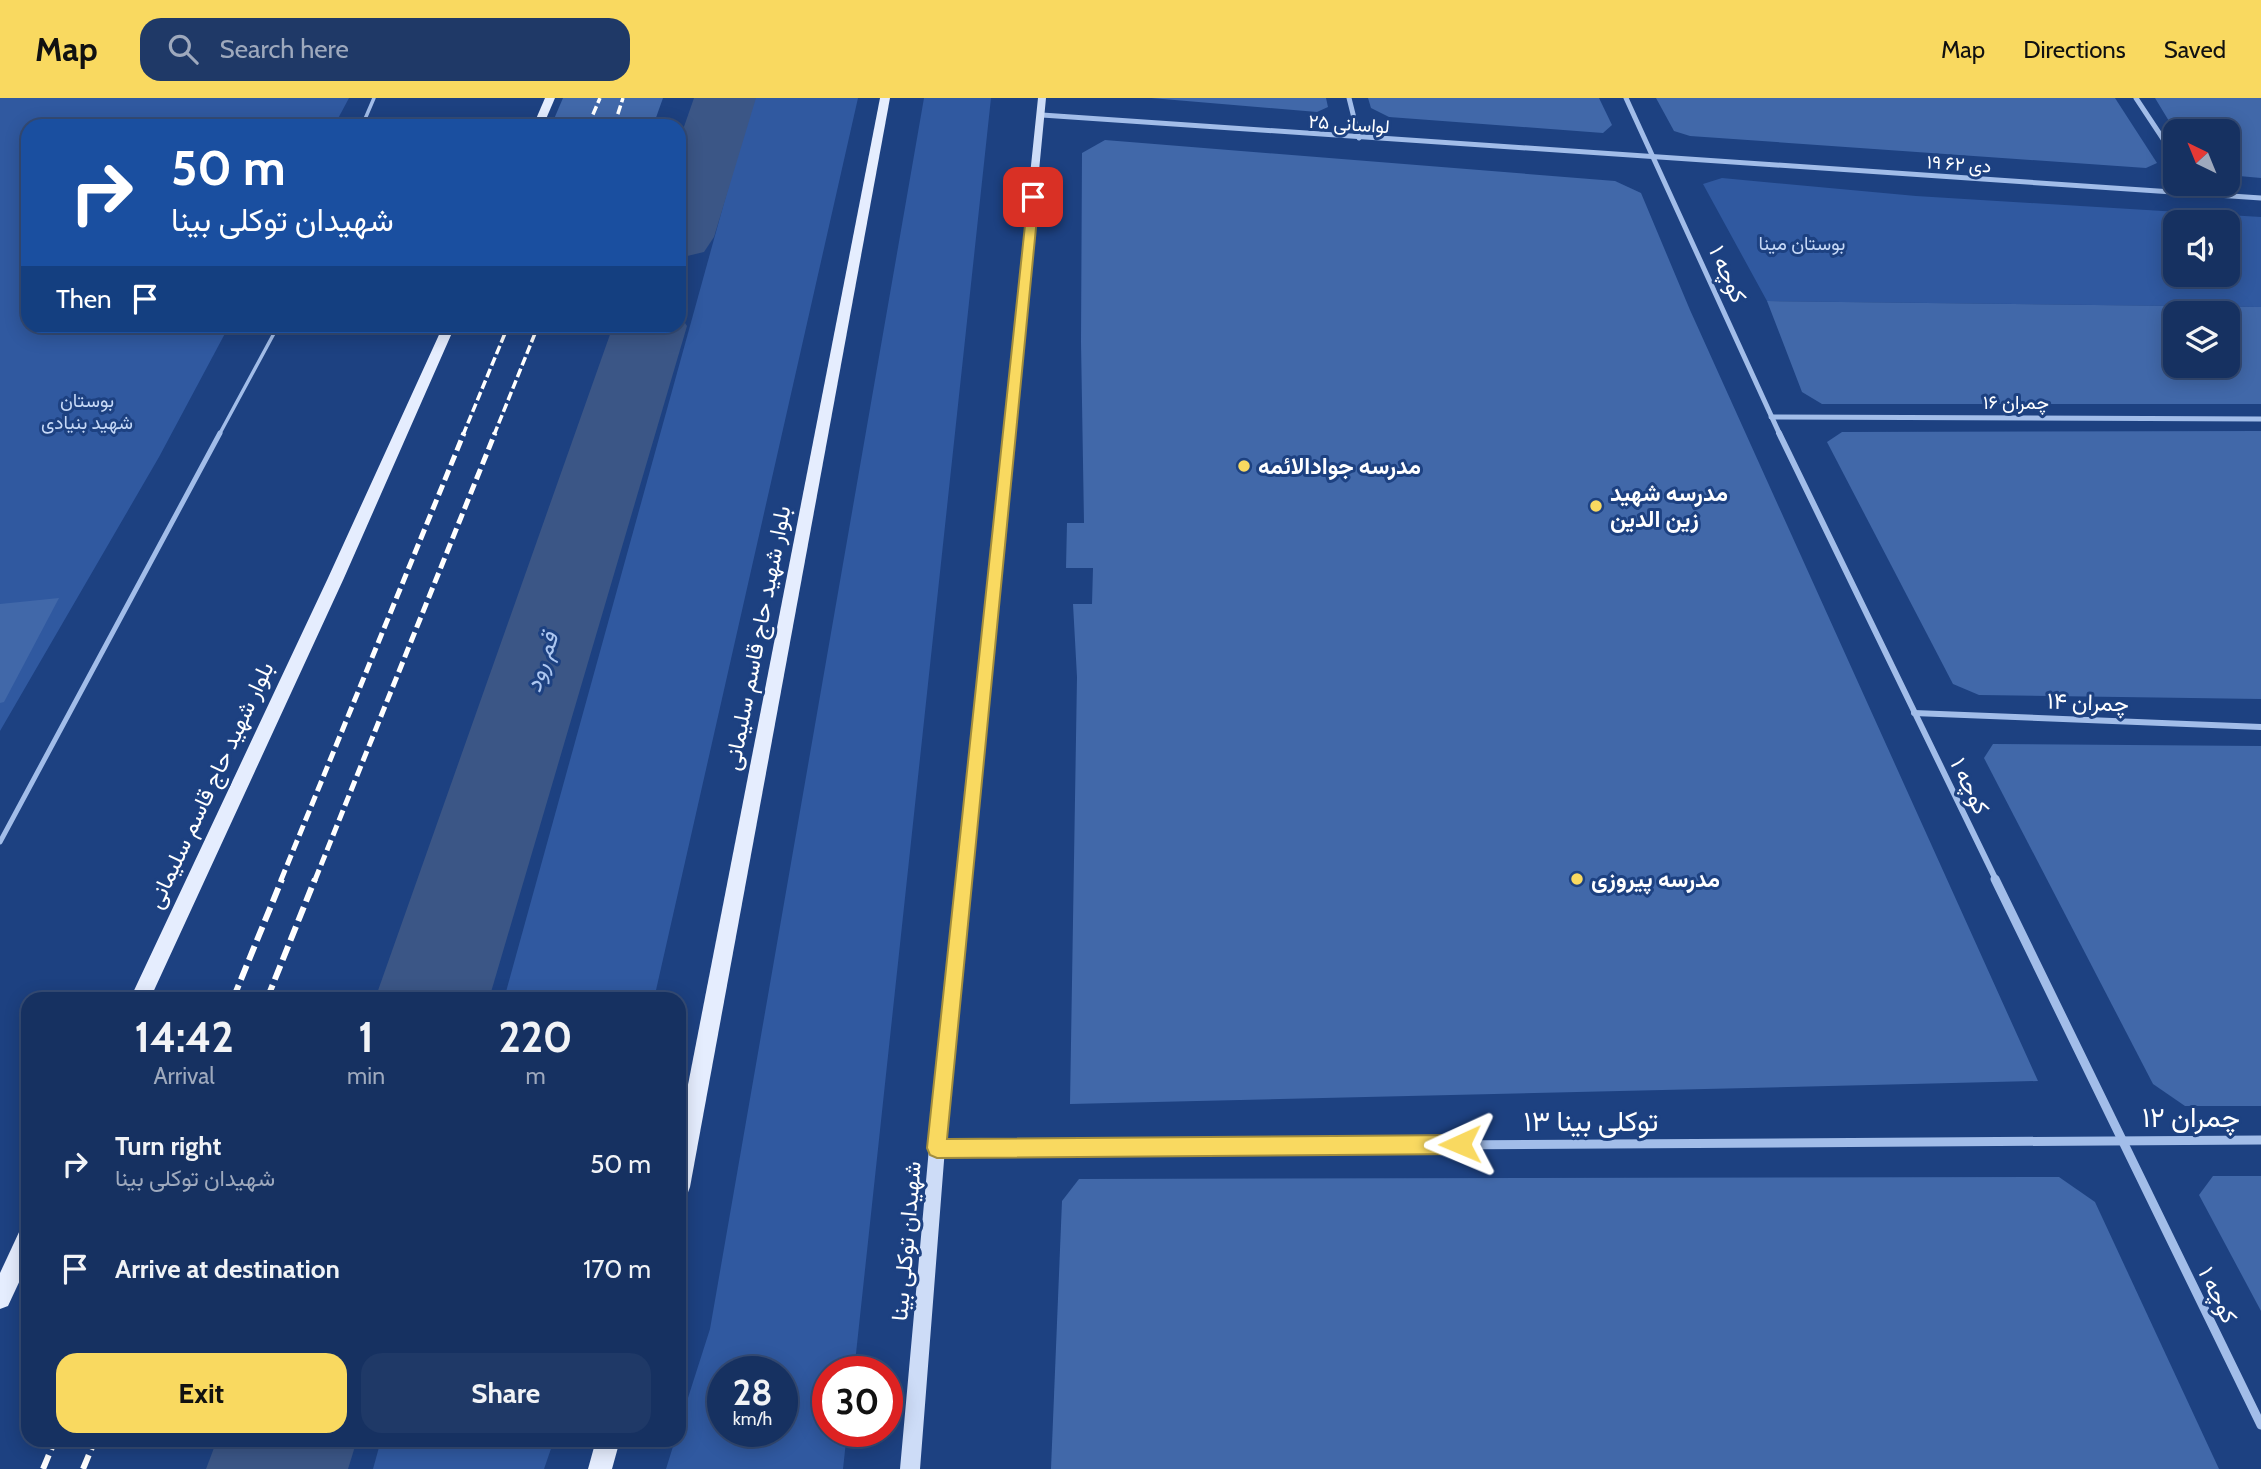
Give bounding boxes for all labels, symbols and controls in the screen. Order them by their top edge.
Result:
search box [140,18,630,81]
text: Map [35,29,98,69]
icon: search [164,30,202,68]
text: Search here [220,33,349,65]
text: Map [1941,35,1985,64]
text: Directions [2023,35,2126,64]
text: Saved [2164,35,2226,64]
street label: لواسانی ۲۵ [1308,110,1390,138]
north arrow [2163,119,2240,196]
map controls [2163,119,2240,378]
text: 50 m [171,138,286,197]
icon: right [56,147,147,238]
street label: ۱۹ دی ۶۲ [1926,150,1992,178]
pin [1003,167,1063,227]
icon: arrive [1014,178,1052,216]
text: شهیدان توکلی بینا [171,200,394,239]
button: sound [2163,210,2240,287]
park label: بوستان مینا [1759,232,1845,255]
street label: کوچه ۱ [1701,241,1753,308]
icon: arrive [126,280,164,318]
text: Then [56,283,112,315]
button: layers [2163,301,2240,378]
park label: بوستان شهید بنیادی [41,389,133,434]
street label: چمران ۱۶ [1983,391,2049,416]
place label: مدرسه جوادالائمه [1258,452,1421,481]
marker: مدرسه جوادالائمه [1236,458,1252,474]
place label: مدرسه شهید زین الدین [1610,479,1728,534]
marker: مدرسه شهید زین الدین [1588,498,1604,514]
street label: بلوار شهید حاج قاسم سلیمانی [718,503,798,773]
water label: قم رود [518,627,567,696]
street label: بلوار شهید حاج قاسم سلیمانی [140,657,281,914]
street label: چمران ۱۴ [2047,687,2129,719]
street label: کوچه ۱ [1943,753,1996,820]
place label: مدرسه پیروزی [1591,865,1720,895]
marker: مدرسه پیروزی [1569,871,1585,887]
text: 14:42 [134,1011,234,1063]
text: 1 [358,1011,374,1063]
text: 220 [498,1011,573,1063]
text: Arrival [153,1062,215,1090]
text: min [347,1062,385,1090]
text: m [525,1062,546,1090]
street label: چمران ۱۲ [2142,1100,2240,1136]
street label: توکلی بینا ۱۳ [1524,1104,1658,1139]
position arrow [1423,1107,1497,1181]
text: Turn right [115,1130,221,1162]
icon: right [56,1145,94,1183]
text: 50 m [590,1148,651,1180]
street label: شهیدان توکلی بینا [885,1160,928,1322]
text: شهیدان توکلی بینا [115,1164,275,1192]
icon: arrive [56,1250,94,1288]
text: Arrive at destination [115,1253,340,1285]
text: 170 m [583,1253,651,1285]
street label: کوچه ۱ [2191,1262,2244,1329]
button: Exit [56,1353,347,1433]
button: Share [361,1353,651,1433]
speed limit sign: 30 [812,1356,903,1447]
text: 28 [733,1371,772,1414]
text: km/h [733,1408,772,1430]

